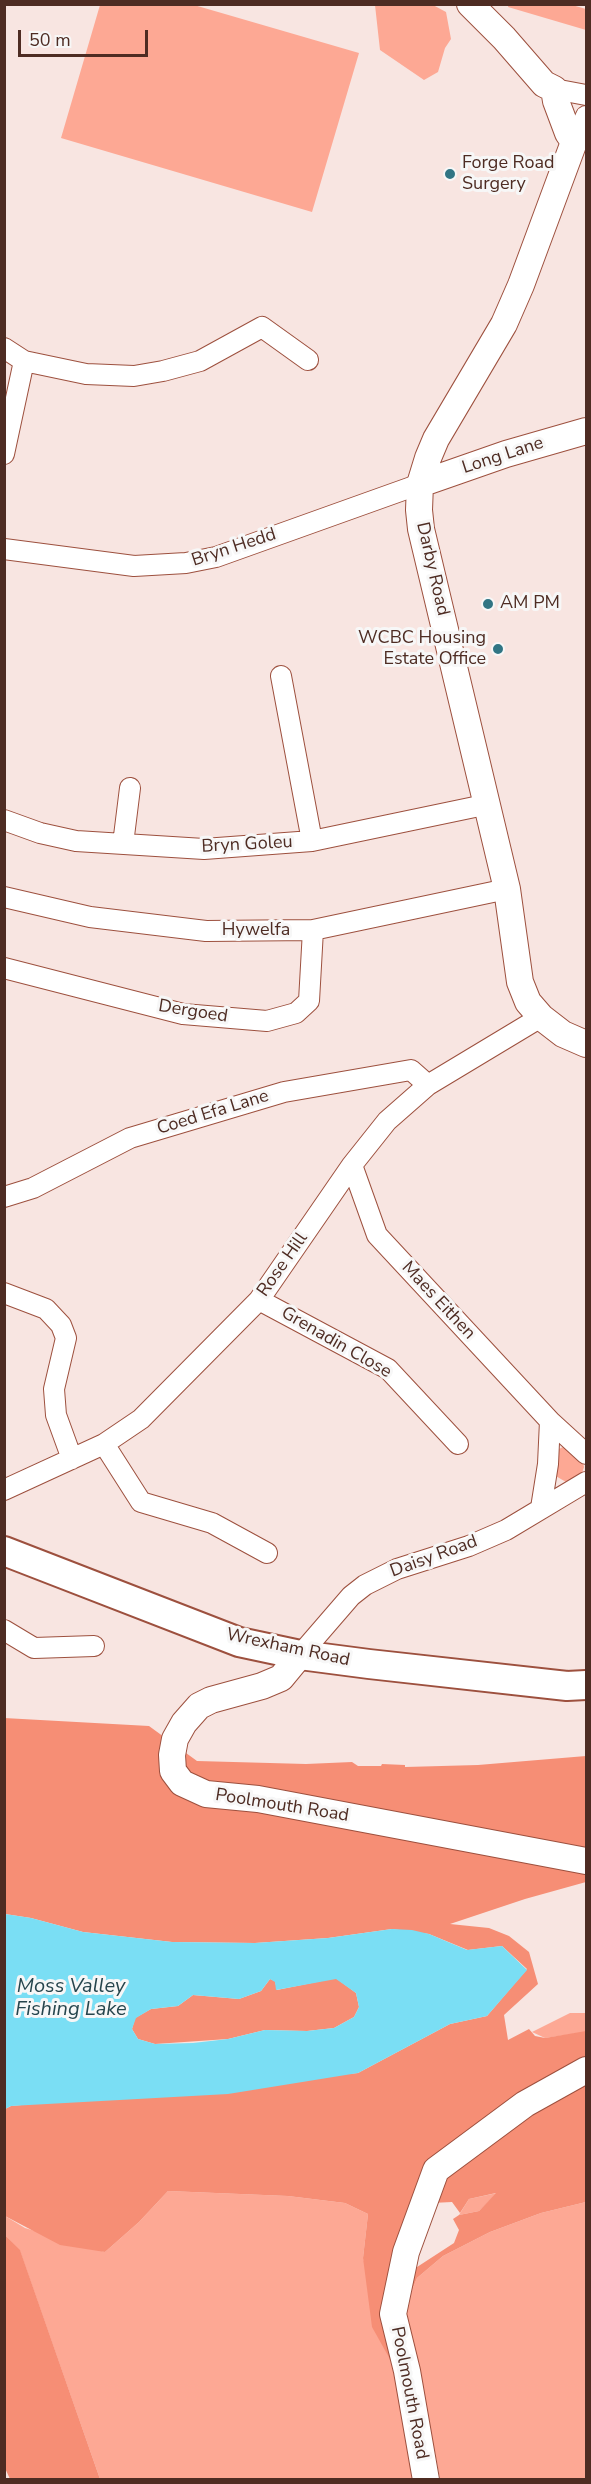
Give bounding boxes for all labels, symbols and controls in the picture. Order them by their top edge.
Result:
scale bar [21,18,152,56]
text: 50 m [29,28,71,52]
place label: Forge Road Surgery [462,153,554,195]
marker: Forge Road Surgery [443,167,457,181]
street label: Long Lane [460,433,546,479]
street label: Darby Road [411,520,453,618]
street label: Bryn Hedd [189,524,279,572]
place label: AM PM [500,593,560,615]
marker: AM PM [481,597,495,611]
place label: WCBC Housing Estate Office [358,628,486,670]
marker: WCBC Housing Estate Office [491,642,505,656]
street label: Bryn Goleu [201,832,293,858]
street label: Hywelfa [222,920,290,942]
street label: Dergoed [157,996,229,1028]
street label: Coed Efa Lane [154,1086,272,1140]
street label: Rose Hill [253,1229,313,1301]
street label: Maes Eithen [396,1258,480,1344]
street label: Grenadin Close [277,1303,395,1383]
street label: Daisy Road [387,1531,481,1583]
street label: Wrexham Road [224,1624,352,1672]
street label: Poolmouth Road [214,1785,350,1827]
water label: Moss Valley Fishing Lake [15,1975,127,2022]
street label: Poolmouth Road [386,2325,432,2461]

